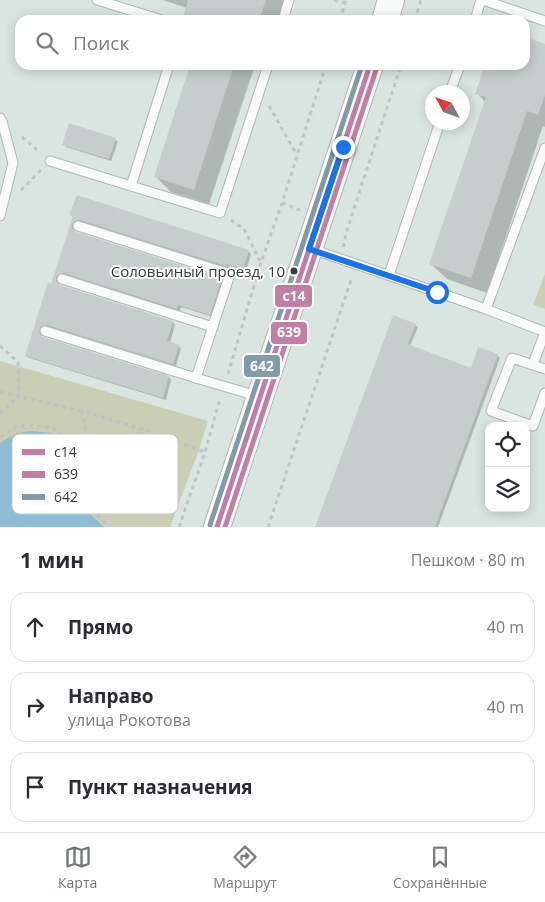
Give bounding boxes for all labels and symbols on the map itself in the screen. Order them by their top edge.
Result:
north arrow [425,85,470,130]
route end [332,136,355,159]
place label: Соловьиный проезд, 10 [111,261,285,281]
marker: Соловьиный проезд, 10 [289,266,299,276]
route start [426,281,449,304]
line badge: с14 [274,284,313,308]
text: с14 [282,286,306,305]
line badge: 639 [270,321,308,345]
text: 639 [277,322,301,341]
line badge: 642 [243,354,281,378]
text: 642 [250,356,274,375]
legend [12,434,178,514]
text: с14 [54,442,77,461]
text: 639 [54,464,78,483]
text: 642 [54,487,78,506]

